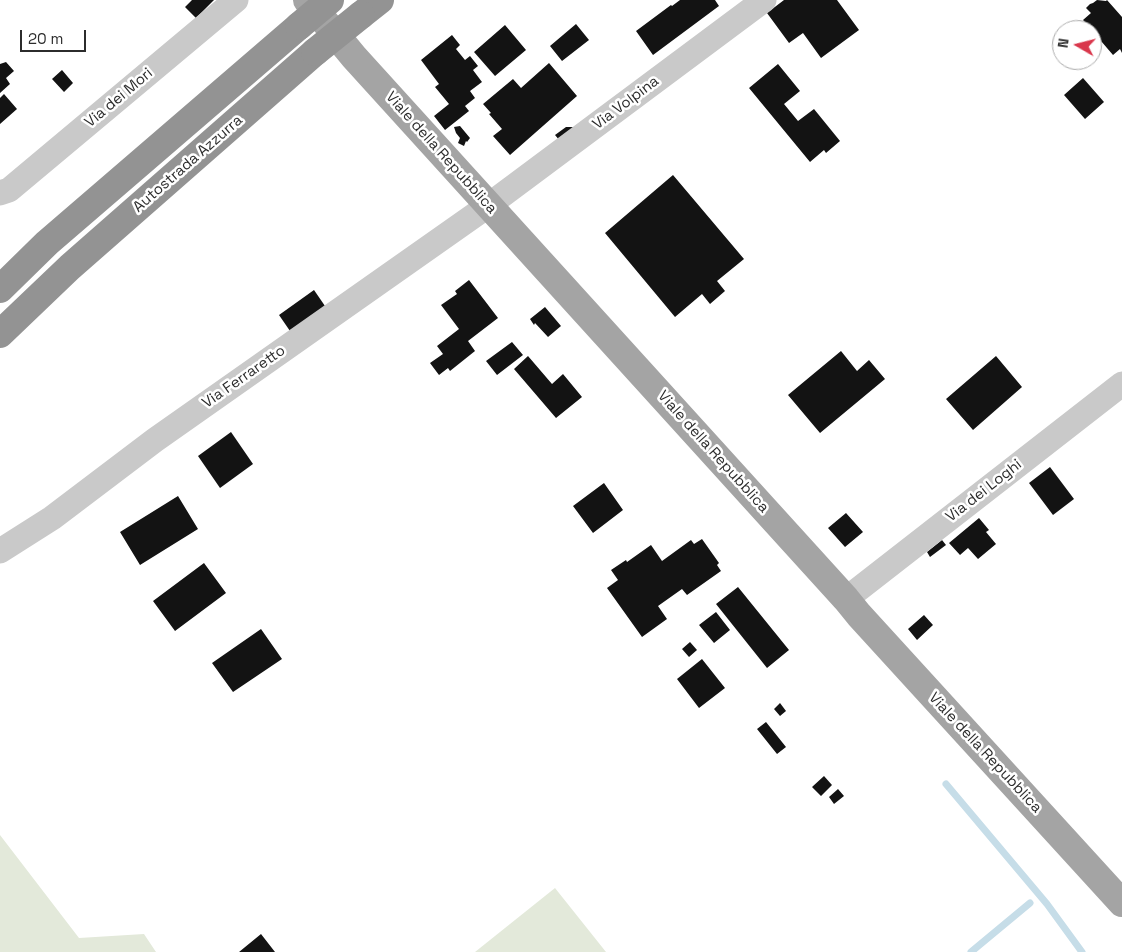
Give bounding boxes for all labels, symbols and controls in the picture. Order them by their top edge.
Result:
scale bar [22,20,89,52]
north arrow [1052,20,1102,70]
text: 20 m [28,29,63,48]
text: N [1054,37,1073,49]
street label: Via dei Mori [81,64,157,132]
street label: Via Volpina [589,72,663,134]
street label: Viale della Repubblica [382,88,500,218]
street label: Autostrada Azzurra [130,112,246,216]
street label: Via Ferraretto [199,342,289,412]
street label: Viale della Repubblica [654,387,772,517]
street label: Via dei Loghi [942,456,1026,526]
street label: Viale della Repubblica [925,689,1045,817]

